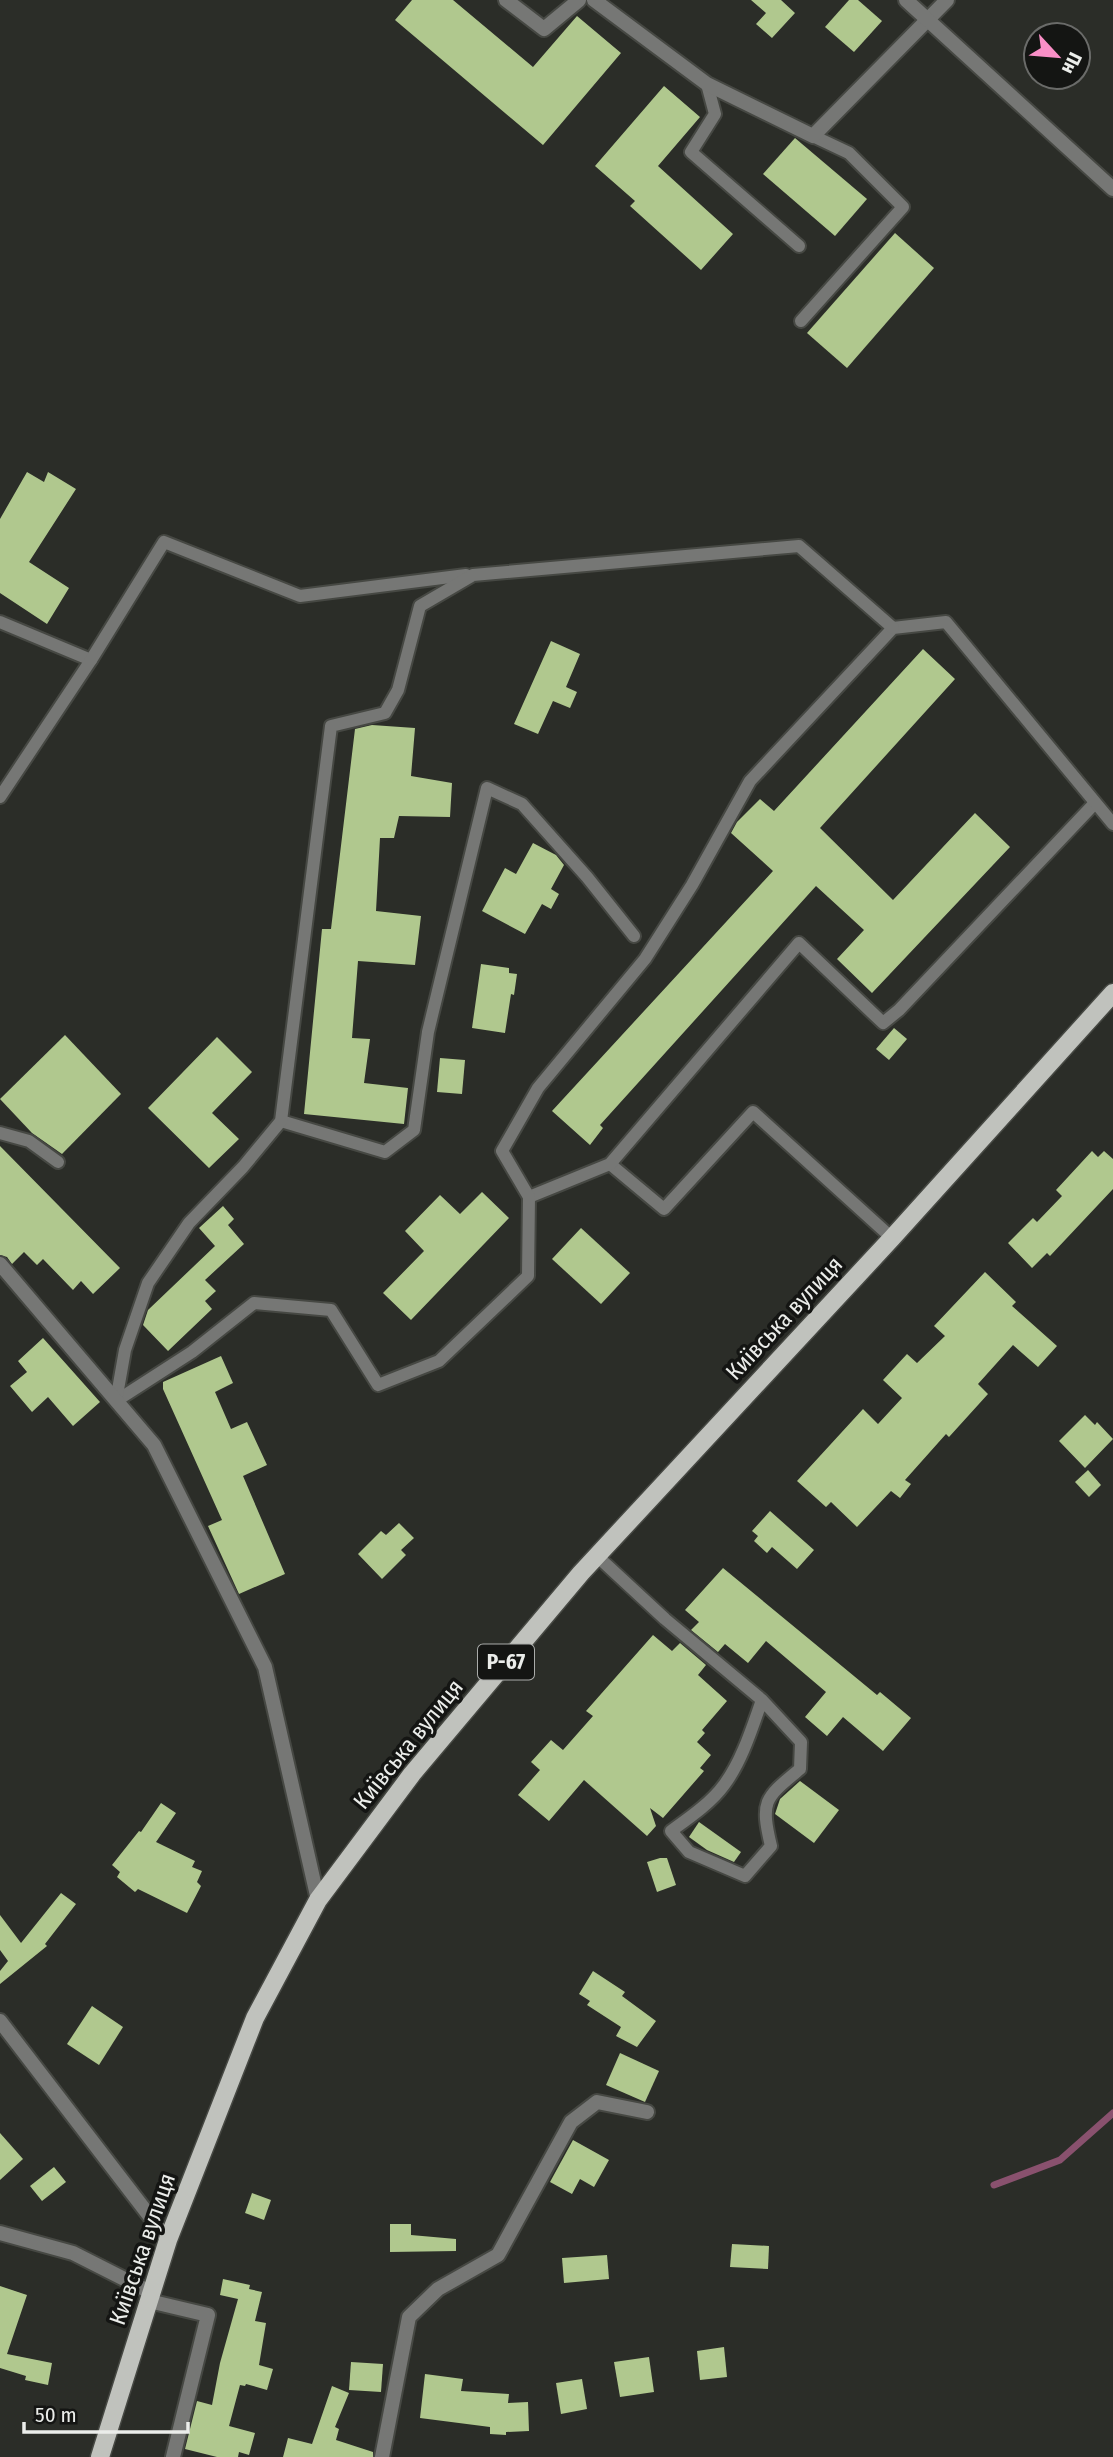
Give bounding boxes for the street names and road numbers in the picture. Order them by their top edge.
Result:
street label: Київська вулиця [720,1250,848,1386]
road number: Р-67 [478,1644,534,1680]
street label: Київська вулиця [347,1674,469,1814]
street label: Київська вулиця [103,2169,181,2329]

